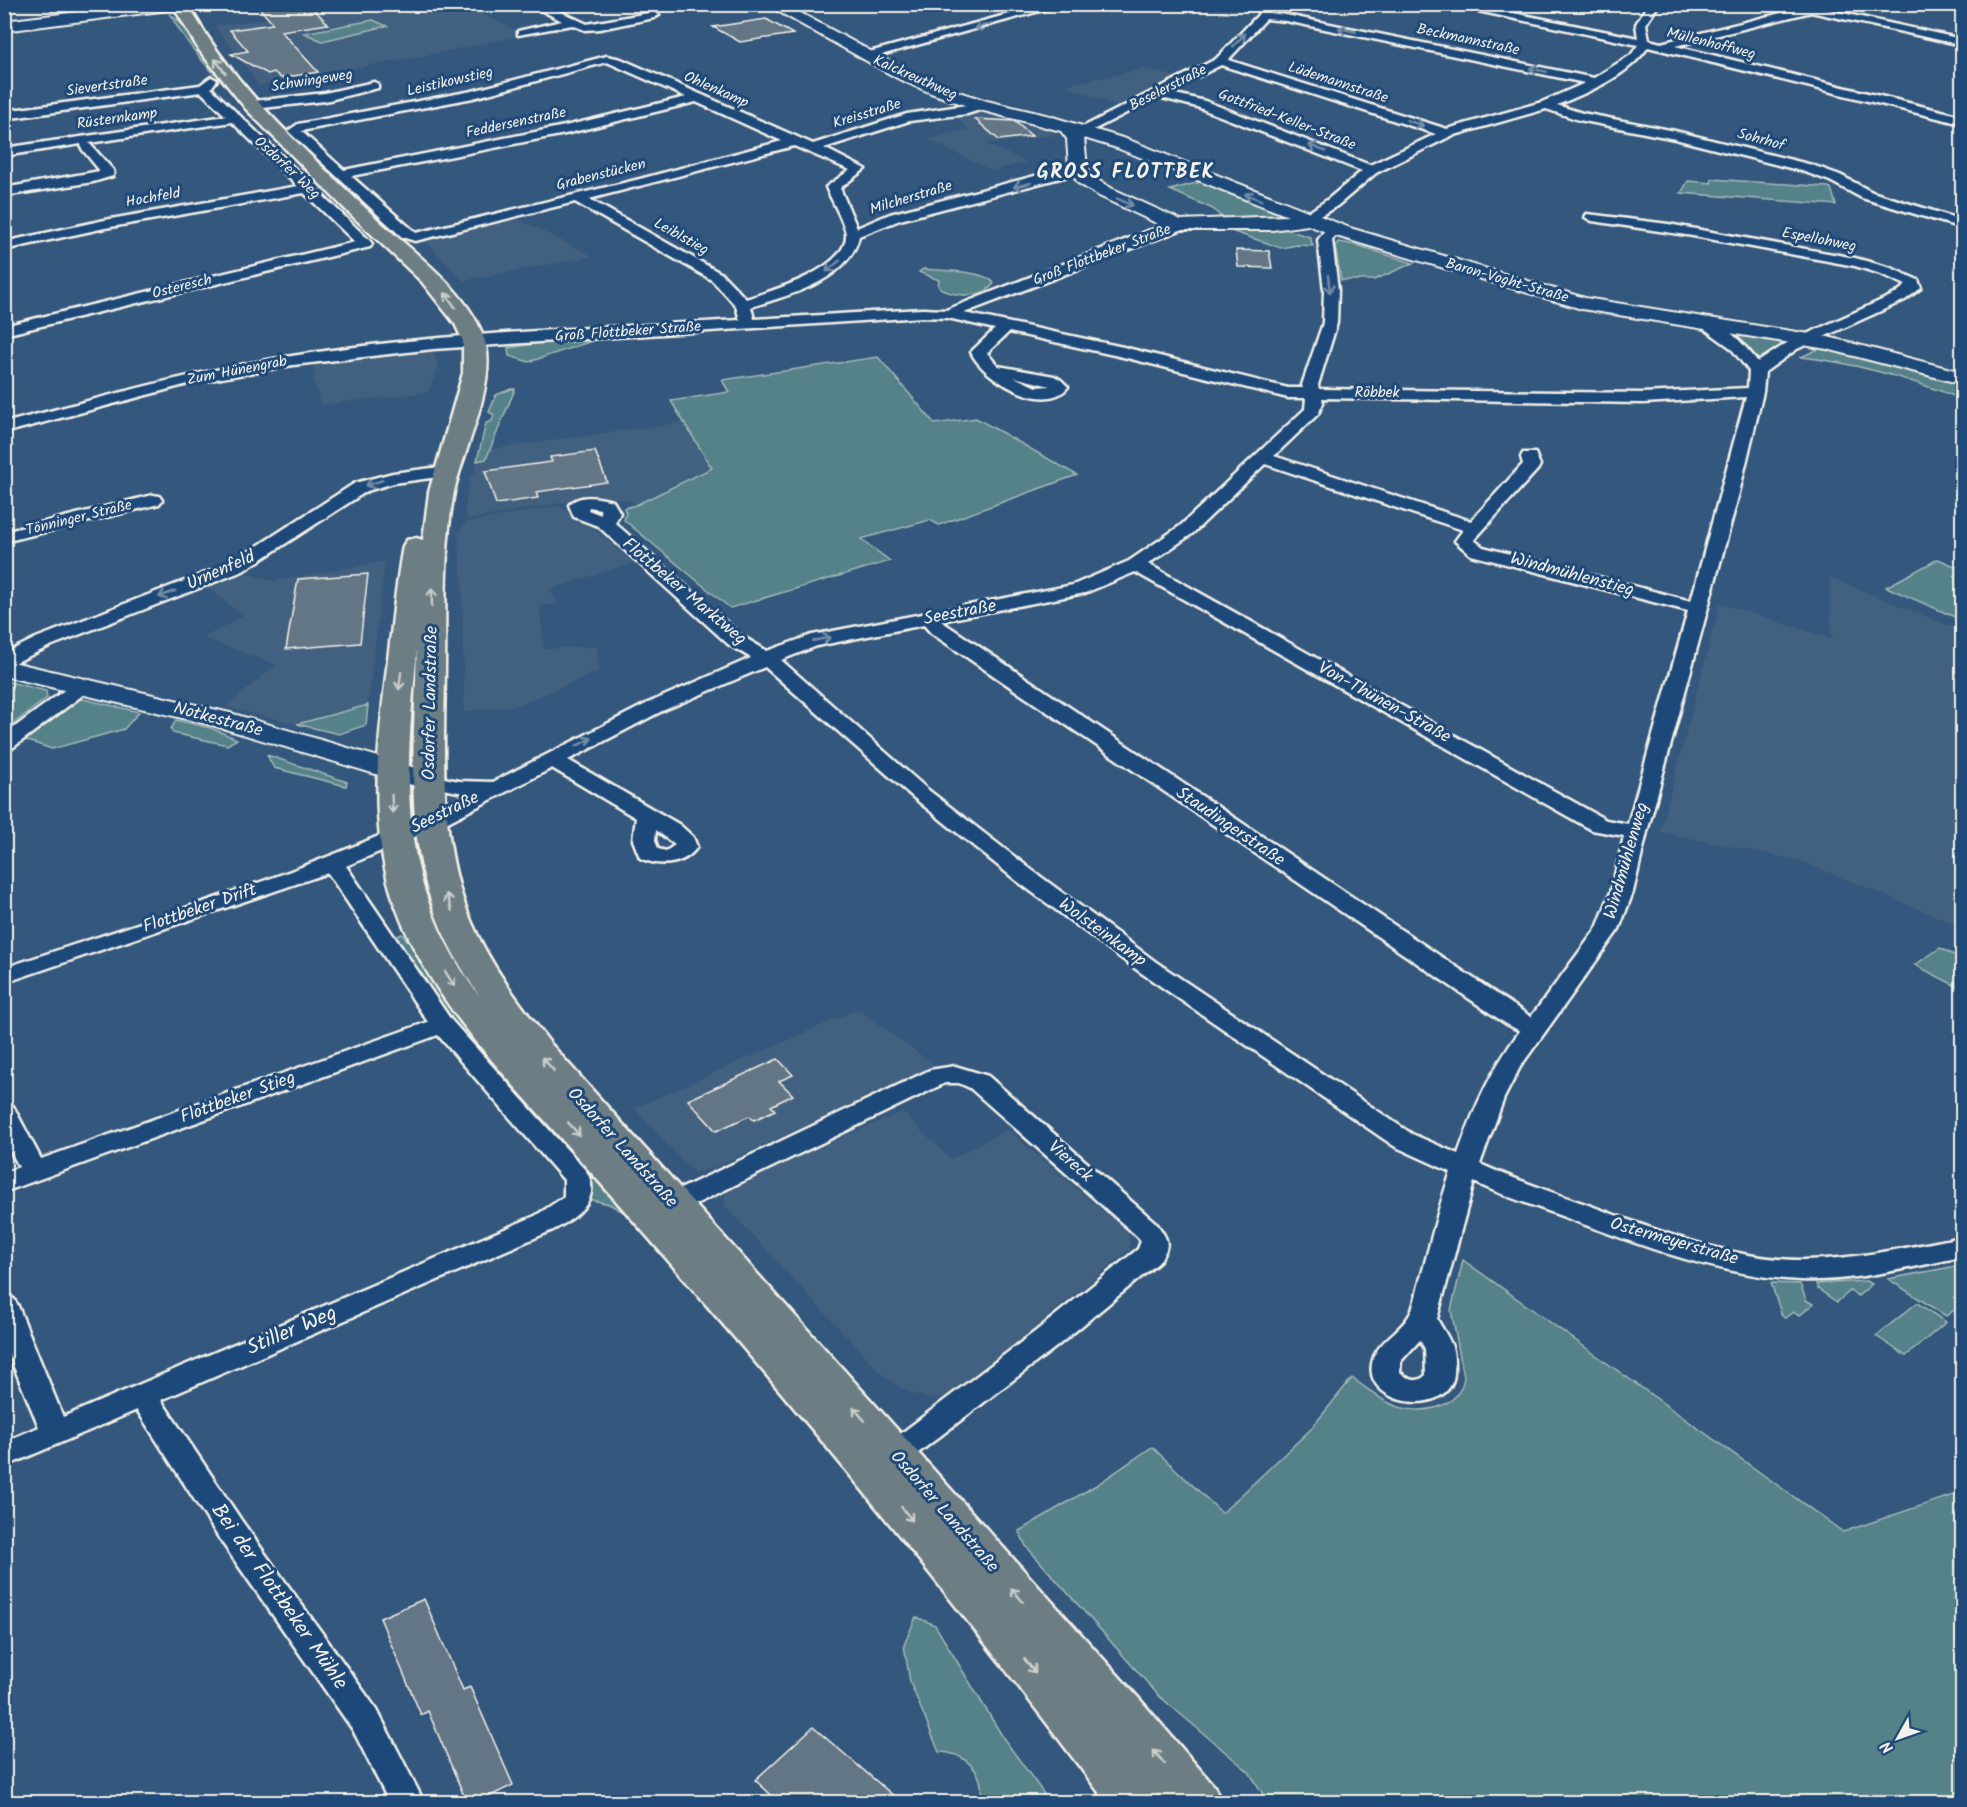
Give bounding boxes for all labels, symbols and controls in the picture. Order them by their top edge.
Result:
street label: Beckmannstraße [1414,17,1522,63]
one-way arrow [974,21,993,32]
street label: Müllenhoffweg [1664,21,1758,67]
one-way arrow [1338,24,1358,35]
one-way arrow [1232,33,1246,48]
street label: Kalckreuthweg [869,49,961,107]
street label: Lüdemannstraße [1285,55,1392,111]
one-way arrow [214,58,227,74]
street label: Beselerstraße [1125,58,1211,118]
street label: Leistikowstieg [405,60,495,104]
street label: Schwingeweg [270,63,354,99]
one-way arrow [1529,64,1549,75]
street label: Ohlenkamp [680,65,752,115]
street label: Sievertstraße [65,68,149,104]
street label: Gottfried-Keller-Straße [1215,83,1360,157]
street label: Kreisstraße [830,92,904,136]
street label: Rüsternkamp [75,101,159,137]
street label: Feddersenstraße [464,101,569,145]
one-way arrow [1406,118,1425,129]
street label: Sohrhof [1735,122,1789,158]
street label: Osdorfer Weg [248,131,326,205]
one-way arrow [1308,142,1326,153]
street label: Grabenstücken [554,152,648,198]
district label: GROSS FLOTTBEK [1037,157,1215,189]
street label: Milcherstraße [867,174,955,222]
one-way arrow [1013,180,1032,192]
street label: Hochfeld [124,181,183,215]
one-way arrow [1245,191,1263,202]
one-way arrow [1116,197,1134,208]
street label: Leiblstieg [649,212,713,262]
street label: Groß Flottbeker Straße [1029,217,1175,292]
street label: Espellohweg [1780,221,1858,259]
street label: Baron-Voght-Straße [1443,252,1572,310]
one-way arrow [825,259,841,272]
street label: Osteresch [150,268,214,306]
one-way arrow [1324,274,1335,294]
one-way arrow [444,292,456,308]
street label: Groß Flottbeker Straße [554,315,702,349]
street label: Zum Hünengrab [185,350,289,392]
street label: Röbbek [1354,381,1401,405]
one-way arrow [365,478,384,489]
street label: Tönninger Straße [23,493,135,543]
street label: Flottbeker Marktweg [615,531,753,653]
street label: Urnenfeld [182,543,261,599]
street label: Windmühlenstieg [1507,545,1637,605]
one-way arrow [426,587,438,607]
one-way arrow [158,590,177,601]
street label: Seestraße [921,592,999,634]
street label: Osdorfer Landstraße [415,626,447,780]
one-way arrow [811,633,831,644]
street label: Von-Thünen-Straße [1312,654,1456,752]
one-way arrow [394,671,405,691]
street label: Notkestraße [170,694,266,746]
one-way arrow [575,736,592,748]
street label: Staudingerstraße [1169,780,1291,874]
street label: Seestraße [406,784,484,842]
one-way arrow [387,794,398,814]
street label: Windmühlenweg [1596,799,1658,923]
street label: Flottbeker Drift [139,876,262,942]
street label: Wolsteinkamp [1052,891,1153,975]
one-way arrow [443,893,454,912]
one-way arrow [444,970,456,987]
one-way arrow [541,1057,555,1072]
street label: Flottbeker Stieg [176,1064,300,1132]
street label: Osdorfer Landstraße [560,1081,684,1215]
one-way arrow [567,1121,581,1136]
street label: Viereck [1041,1134,1100,1191]
street label: Ostermeyerstraße [1606,1210,1742,1274]
street label: Stiller Weg [242,1297,342,1365]
one-way arrow [852,1407,866,1422]
street label: Osdorfer Landstraße [882,1444,1006,1580]
street label: Bei der Flottbeker Mühle [202,1497,356,1697]
one-way arrow [900,1506,913,1522]
one-way arrow [1010,1588,1024,1603]
one-way arrow [1023,1658,1036,1674]
north arrow [1868,1708,1928,1768]
text: N [1875,1735,1900,1759]
one-way arrow [1152,1749,1165,1765]

